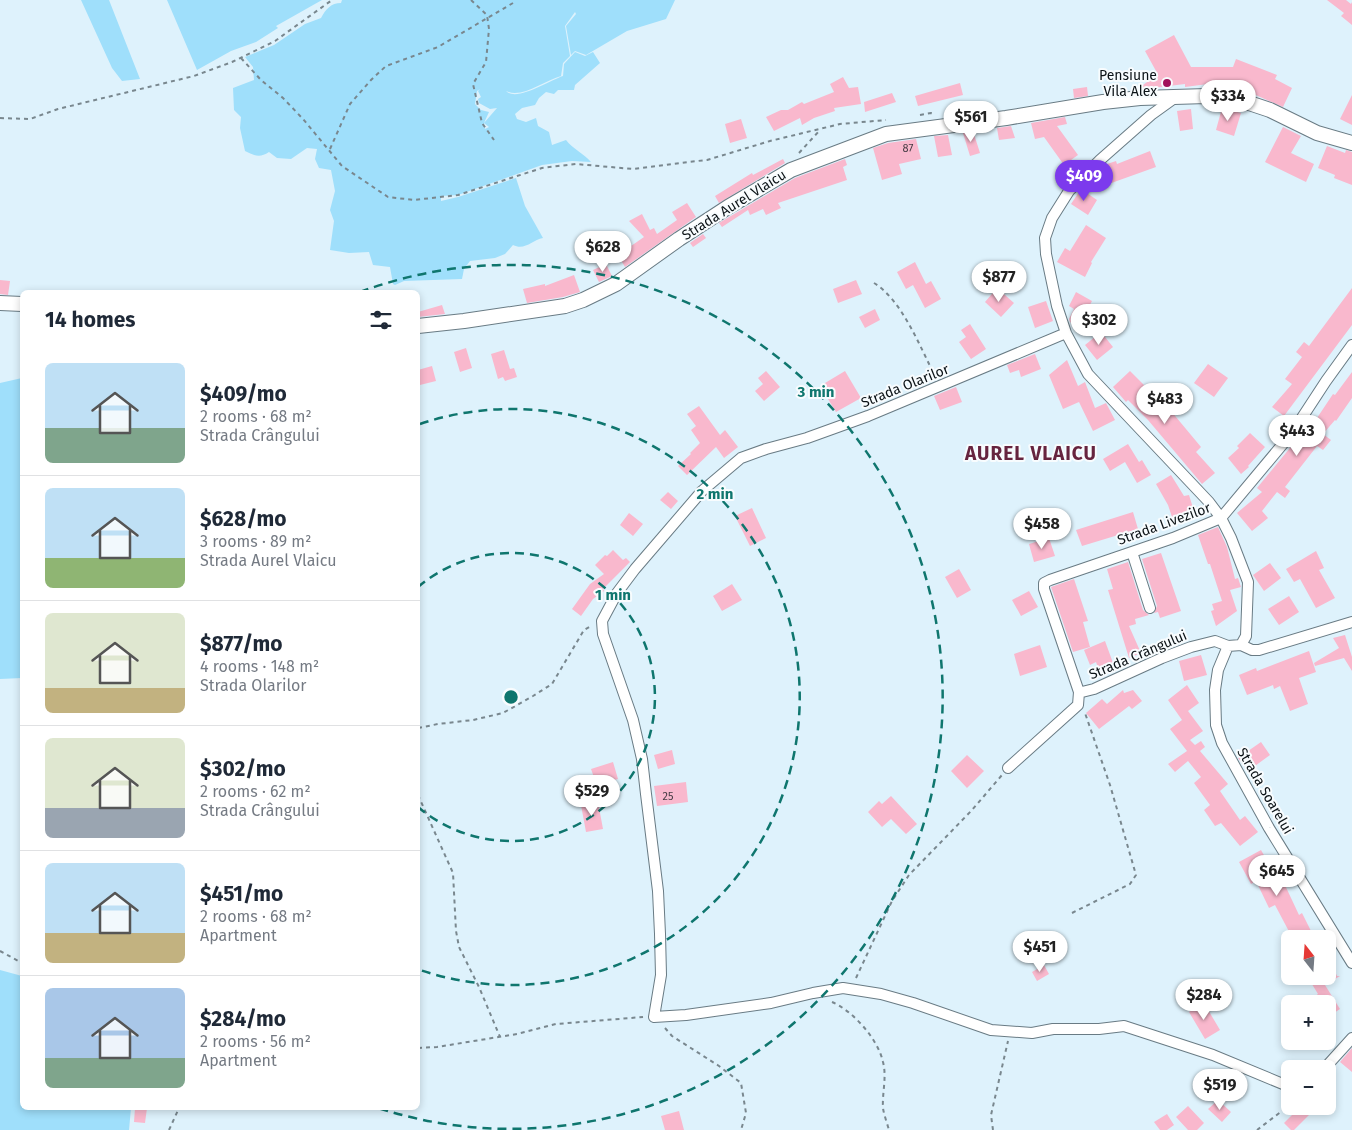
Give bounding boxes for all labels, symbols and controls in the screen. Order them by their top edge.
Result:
place label: Pensiune Vila Alex [1099,67,1157,100]
marker: Pensiune Vila Alex [1161,77,1173,89]
pin: $334 [1198,80,1258,122]
text: $334 [1211,86,1245,105]
pin: $561 [941,100,1001,143]
text: $561 [955,107,987,126]
house number: 87 [903,142,914,155]
pin: $409 [1054,160,1114,202]
street label: Strada Aurel Vlaicu [679,166,789,244]
text: $409 [1066,166,1102,185]
pin: $628 [573,230,633,273]
text: $628 [585,237,621,256]
pin: $877 [969,260,1029,303]
text: $877 [983,267,1015,286]
pin: $302 [1069,304,1129,346]
icon: filters [367,306,395,334]
text: 14 homes [45,307,135,333]
text: $302 [1082,310,1116,329]
street label: Strada Olarilor [859,360,952,411]
text: $409/mo [200,381,287,407]
pin: $483 [1135,382,1195,425]
icon: home [85,383,145,443]
text: 3 min [797,383,834,401]
text: $483 [1147,389,1183,408]
text: 2 rooms · 68 m² [200,407,312,426]
pin: $443 [1267,414,1327,457]
text: $443 [1280,421,1314,440]
text: Strada Crângului [200,426,320,445]
district label: AUREL VLAICU [964,442,1097,465]
text: 2 min [697,485,733,503]
street label: Strada Livezilor [1115,499,1213,549]
text: $628/mo [200,506,286,532]
icon: home [85,508,145,568]
pin: $458 [1012,508,1072,550]
text: $458 [1024,514,1060,533]
text: 3 rooms · 89 m² [200,532,311,551]
text: Strada Aurel Vlaicu [200,551,337,570]
text: 1 min [595,586,631,604]
street label: Strada Crângului [1086,627,1190,683]
text: $877/mo [200,631,283,657]
icon: home [85,633,145,693]
text: 4 rooms · 148 m² [200,657,319,676]
text: Strada Olarilor [200,676,307,695]
centre of rings [502,688,520,706]
street label: Strada Soarelui [1233,745,1297,837]
text: $302/mo [200,756,286,782]
icon: home [85,758,145,818]
pin: $529 [562,774,622,817]
text: $529 [575,781,609,800]
text: 2 rooms · 62 m² [200,782,311,801]
house number: 25 [663,790,674,803]
text: Strada Crângului [200,801,320,820]
pin: $645 [1247,854,1307,897]
text: $645 [1259,861,1295,880]
text: $451/mo [200,881,283,907]
icon: home [85,883,145,943]
text: 2 rooms · 68 m² [200,907,312,926]
text: Apartment [200,926,277,945]
pin: $451 [1010,930,1070,973]
north arrow [1281,930,1336,985]
map controls [1281,930,1336,1115]
text: $451 [1024,937,1056,956]
pin: $284 [1174,978,1234,1021]
text: $284 [1186,985,1222,1004]
button: + [1281,995,1336,1050]
text: $284/mo [200,1006,286,1032]
icon: home [85,1008,145,1068]
text: 2 rooms · 56 m² [200,1032,311,1051]
text: Apartment [200,1051,277,1070]
button: − [1281,1060,1336,1115]
pin: $519 [1190,1068,1250,1111]
text: $519 [1204,1075,1236,1094]

